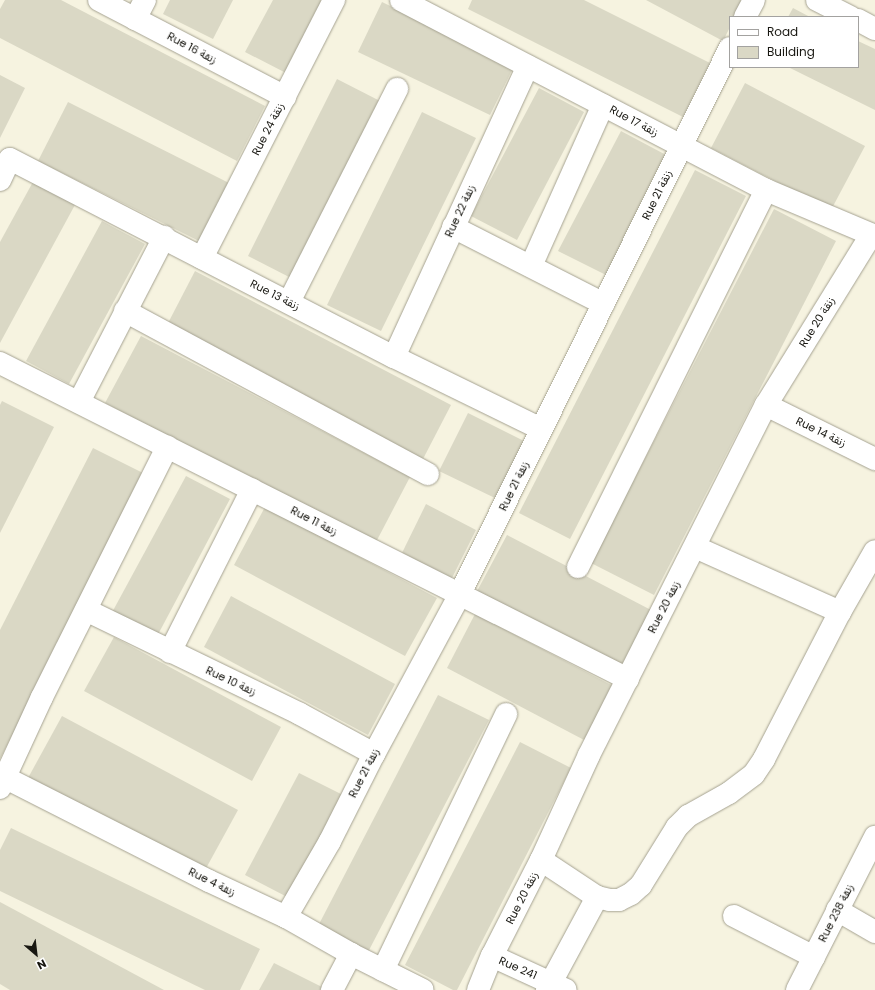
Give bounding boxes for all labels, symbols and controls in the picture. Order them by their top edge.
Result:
legend [729,16,859,68]
text: Road [767,23,798,40]
street label: Rue 16 زنقة [165,29,219,67]
text: Building [767,43,815,60]
street label: Rue 24 زنقة [249,101,287,157]
street label: Rue 17 زنقة [607,103,661,139]
street label: Rue 21 زنقة [639,168,675,222]
street label: Rue 22 زنقة [442,183,478,239]
street label: Rue 13 زنقة [248,277,302,313]
street label: Rue 20 زنقة [796,294,838,350]
street label: Rue 14 زنقة [794,414,848,450]
street label: Rue 21 زنقة [496,459,532,513]
street label: Rue 11 زنقة [288,504,340,538]
street label: Rue 20 زنقة [645,579,683,635]
street label: Rue 10 زنقة [204,664,258,698]
street label: Rue 21 زنقة [346,746,382,800]
street label: Rue 4 زنقة [186,865,238,899]
street label: Rue 20 زنقة [503,870,541,926]
street label: Rue 238 زنقة [816,882,856,944]
north arrow [16,934,56,974]
street label: Rue 241 [497,954,539,982]
text: N [34,956,49,974]

